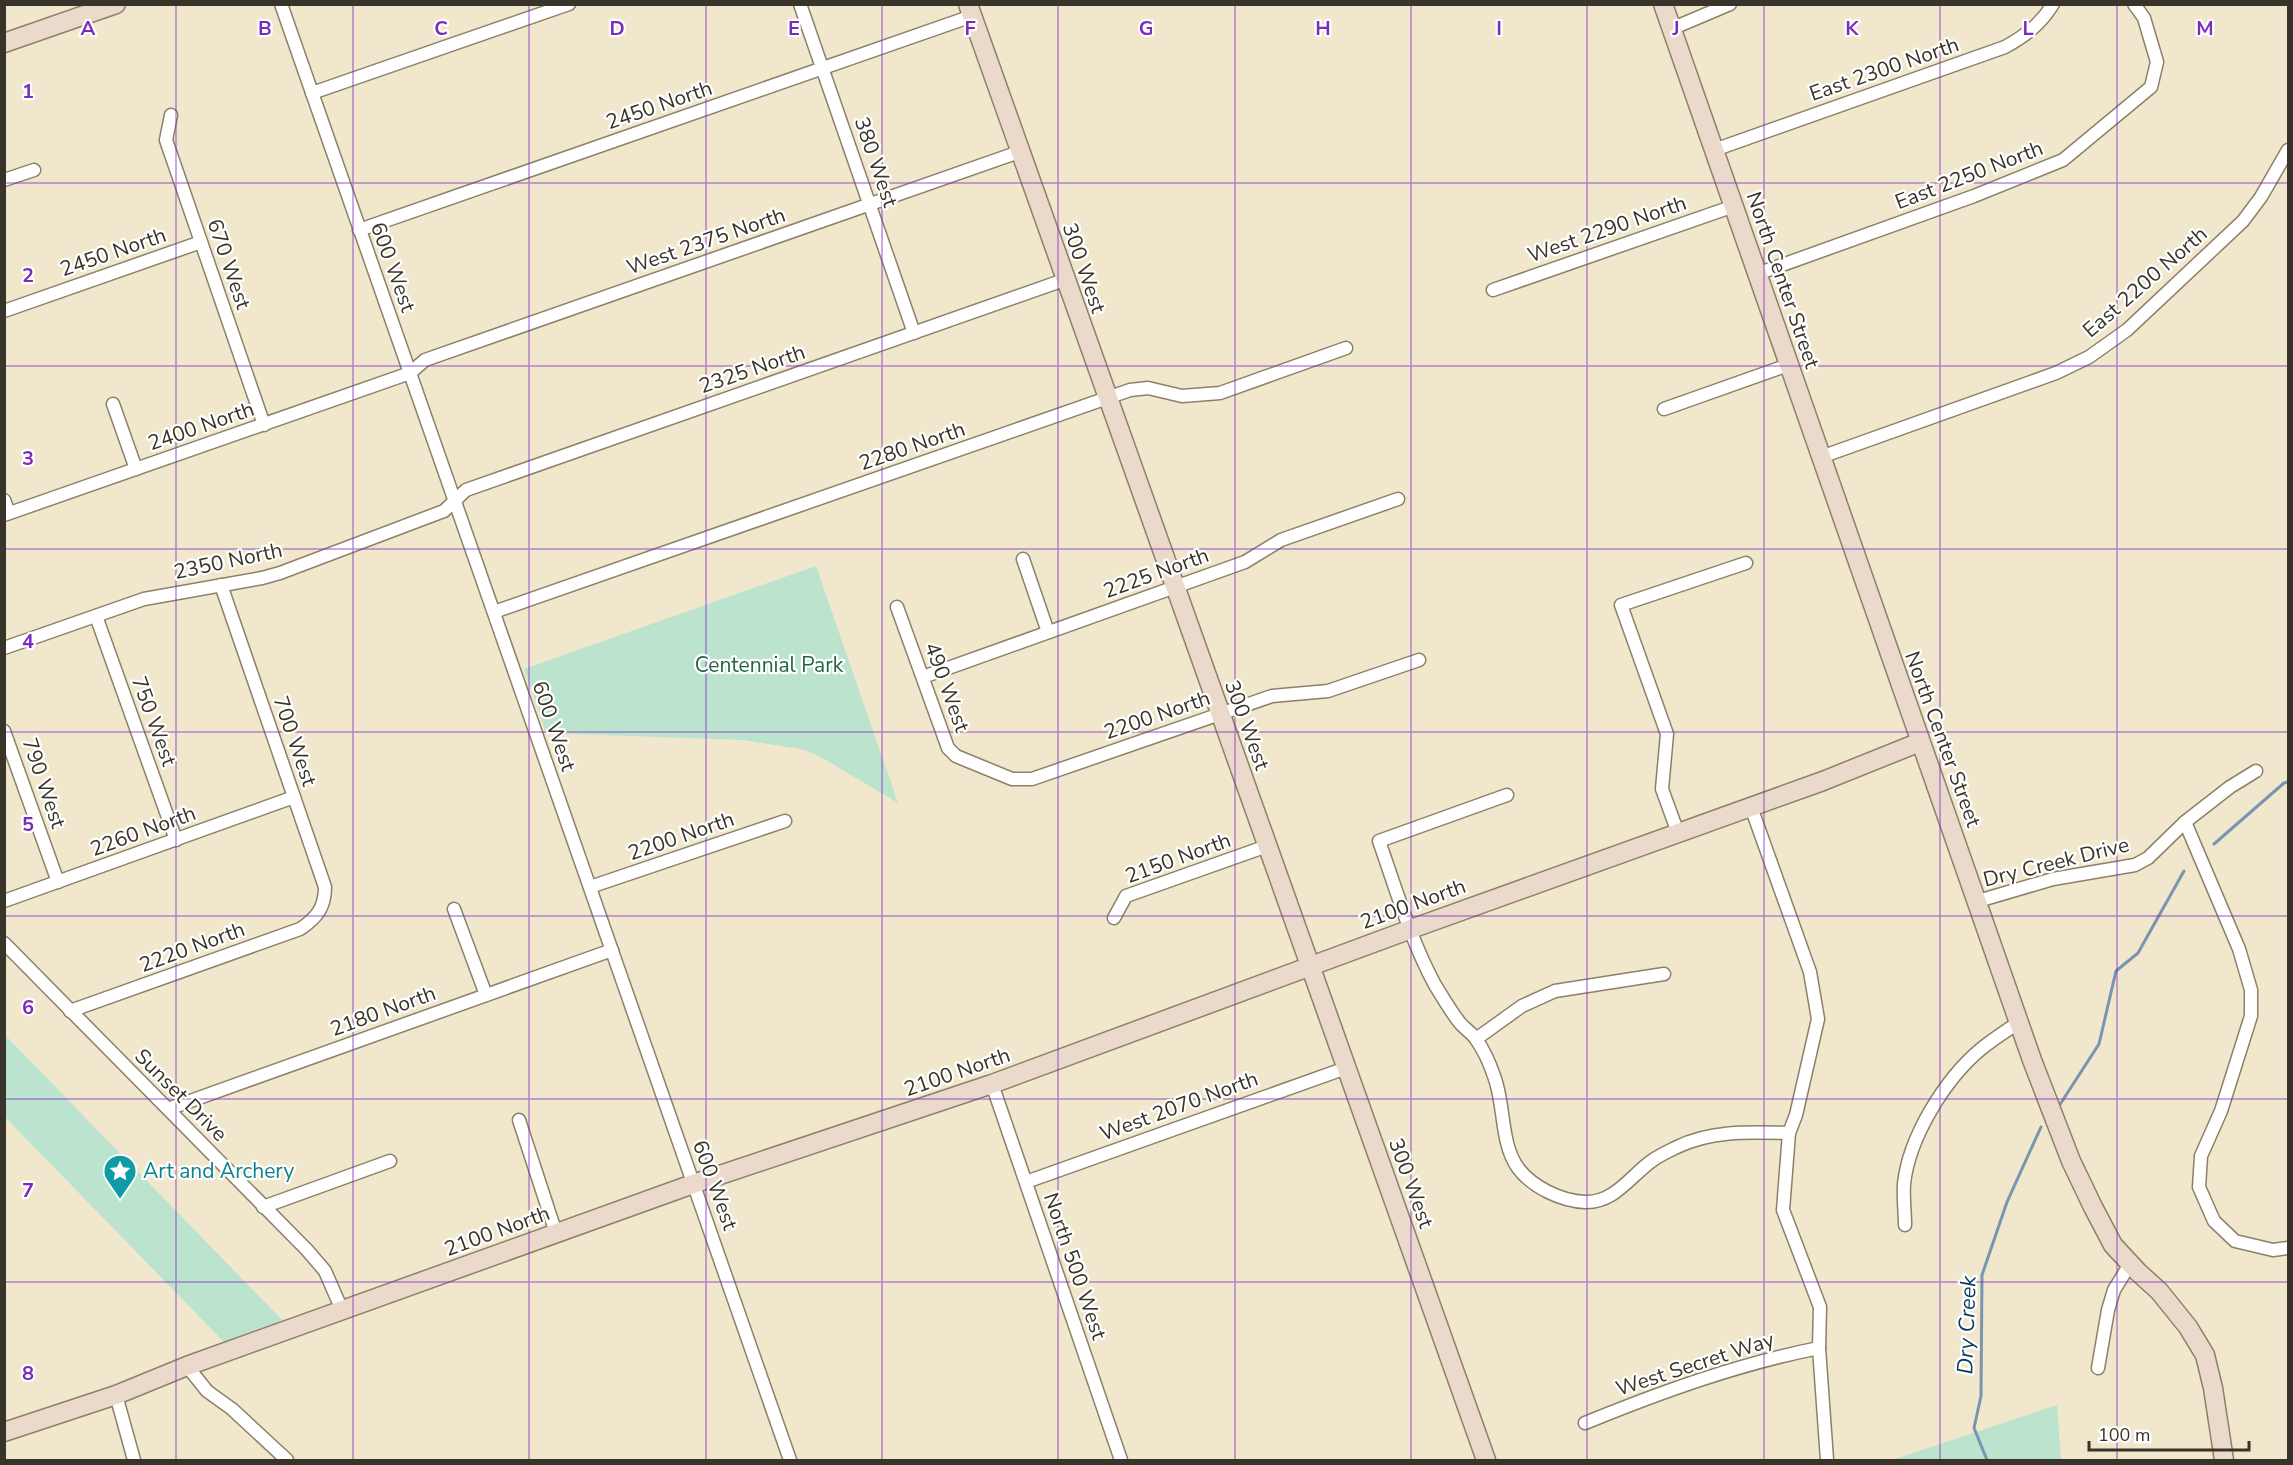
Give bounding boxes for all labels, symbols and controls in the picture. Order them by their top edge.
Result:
text: A [81,15,96,42]
text: B [258,15,272,42]
text: C [434,15,448,42]
text: D [609,15,625,42]
text: E [788,15,800,42]
text: F [964,15,976,42]
text: G [1139,15,1153,42]
text: H [1315,15,1331,42]
text: I [1496,15,1502,42]
text: J [1671,15,1680,42]
text: K [1845,15,1859,42]
text: L [2022,15,2034,42]
text: M [2196,15,2214,42]
street label: East 2300 North [1806,30,1962,108]
street label: 2450 North [602,74,716,136]
text: 1 [22,78,34,105]
street label: 380 West [848,113,905,211]
street label: East 2250 North [1891,134,2047,216]
street label: North Center Street [1740,188,1827,373]
street label: West 2290 North [1524,189,1690,269]
street label: West 2375 North [623,201,789,281]
street label: 670 West [201,215,258,313]
street label: 600 West [364,218,422,316]
street label: 300 West [1056,219,1113,317]
street label: East 2200 North [2077,220,2213,344]
street label: 2450 North [56,221,170,283]
text: 2 [22,262,34,289]
street label: 2325 North [695,338,809,400]
street label: 2400 North [144,395,258,457]
street label: 2280 North [855,415,969,477]
text: 3 [22,445,34,472]
street label: 2350 North [171,536,285,586]
street label: 2225 North [1099,541,1213,605]
text: 4 [22,628,34,655]
street label: 490 West [918,638,976,736]
street label: North Center Street [1898,647,1988,831]
park label: Centennial Park [695,651,844,679]
street label: 750 West [125,672,183,770]
street label: 300 West [1218,676,1276,774]
street label: 600 West [526,677,583,775]
street label: 2200 North [1100,684,1214,746]
street label: 700 West [267,692,324,790]
street label: 790 West [16,734,73,832]
street label: 2260 North [86,799,200,863]
street label: 2200 North [624,805,738,867]
text: 5 [22,811,34,838]
street label: 2150 North [1121,826,1235,890]
street label: Dry Creek Drive [1980,830,2132,894]
street label: 2100 North [1356,872,1470,936]
street label: 2220 North [135,915,249,979]
street label: 2180 North [326,979,440,1043]
text: 6 [22,994,34,1021]
street label: 2100 North [900,1041,1014,1103]
street label: Sunset Drive [129,1043,233,1147]
street label: West 2070 North [1096,1064,1262,1148]
street label: 300 West [1382,1134,1440,1232]
street label: 600 West [686,1136,744,1234]
place icon: Art and Archery [102,1153,138,1200]
place label: Art and Archery [143,1157,294,1185]
text: 7 [22,1177,34,1204]
street label: North 500 West [1037,1189,1113,1344]
street label: 2100 North [440,1199,554,1263]
water label: Dry Creek [1950,1274,1984,1375]
street label: West Secret Way [1612,1325,1778,1403]
text: 8 [22,1360,34,1387]
scale bar [2089,1414,2250,1452]
text: 100 m [2098,1423,2150,1447]

